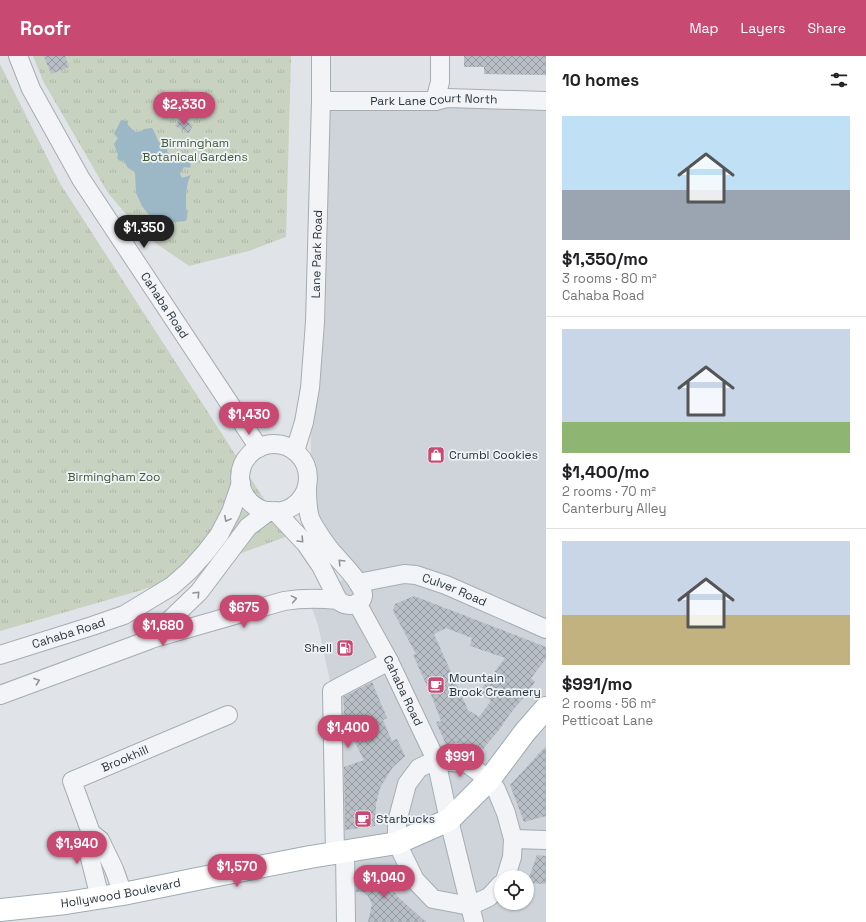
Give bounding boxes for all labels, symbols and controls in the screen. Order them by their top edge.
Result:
text: Roofr [20,16,71,41]
text: Map [689,19,719,37]
text: Layers [741,19,785,37]
text: Share [807,19,846,37]
text: 10 homes [562,69,639,91]
icon: filters [828,69,850,91]
street label: Park Lane Court North [370,90,498,109]
pin: $2,330 [151,92,217,126]
text: $2,330 [162,96,206,113]
park label: Birmingham Botanical Gardens [142,135,248,165]
icon: home [670,142,742,214]
street label: Lane Park Road [308,210,326,299]
pin: $1,350 [111,215,177,249]
text: $1,350 [123,219,165,236]
text: $1,350/mo [562,248,648,270]
street label: Cahaba Road [137,269,192,342]
text: 3 rooms · 80 m² [562,270,657,287]
text: Cahaba Road [562,287,644,304]
icon: home [670,355,742,427]
pin: $1,430 [216,402,282,436]
text: $1,430 [228,406,270,423]
shop icon: Crumbl Cookies [426,445,446,465]
place label: Crumbl Cookies [449,447,538,463]
text: $1,400/mo [562,461,649,483]
park label: Birmingham Zoo [68,469,160,485]
text: 2 rooms · 70 m² [562,483,656,500]
text: Canterbury Alley [562,500,667,517]
one-way arrow [224,515,232,523]
one-way arrow [296,535,304,543]
one-way arrow [338,559,346,567]
icon: home [670,567,742,639]
street label: Culver Road [420,570,489,610]
one-way arrow [192,591,200,599]
pin: $675 [220,595,268,629]
one-way arrow [291,596,297,604]
text: $675 [229,599,259,616]
pin: $1,680 [130,613,196,647]
street label: Cahaba Road [30,614,107,652]
text: $1,680 [142,617,184,634]
fuel station icon: Shell [335,638,355,658]
place label: Shell [304,640,332,656]
street label: Cahaba Road [379,652,427,728]
place label: Mountain Brook Creamery [449,670,541,700]
text: $991/mo [562,673,633,695]
cafe icon: Mountain Brook Creamery [426,675,446,695]
one-way arrow [33,678,40,686]
text: 2 rooms · 56 m² [562,695,656,712]
text: Petticoat Lane [562,712,653,729]
pin: $1,400 [315,715,381,749]
text: $1,400 [327,719,369,736]
street label: Brookhill [99,742,151,776]
pin: $991 [436,744,484,778]
text: $991 [445,748,475,765]
cafe icon: Starbucks [353,809,373,829]
place label: Starbucks [376,811,435,827]
pin: $1,940 [44,831,110,865]
text: $1,940 [56,835,98,852]
pin: $1,570 [204,854,270,888]
text: $1,570 [217,858,257,875]
pin: $1,040 [351,865,417,899]
text: $1,040 [363,869,405,886]
map controls [494,870,534,910]
button: locate [494,870,534,910]
street label: Hollywood Boulevard [60,875,182,911]

